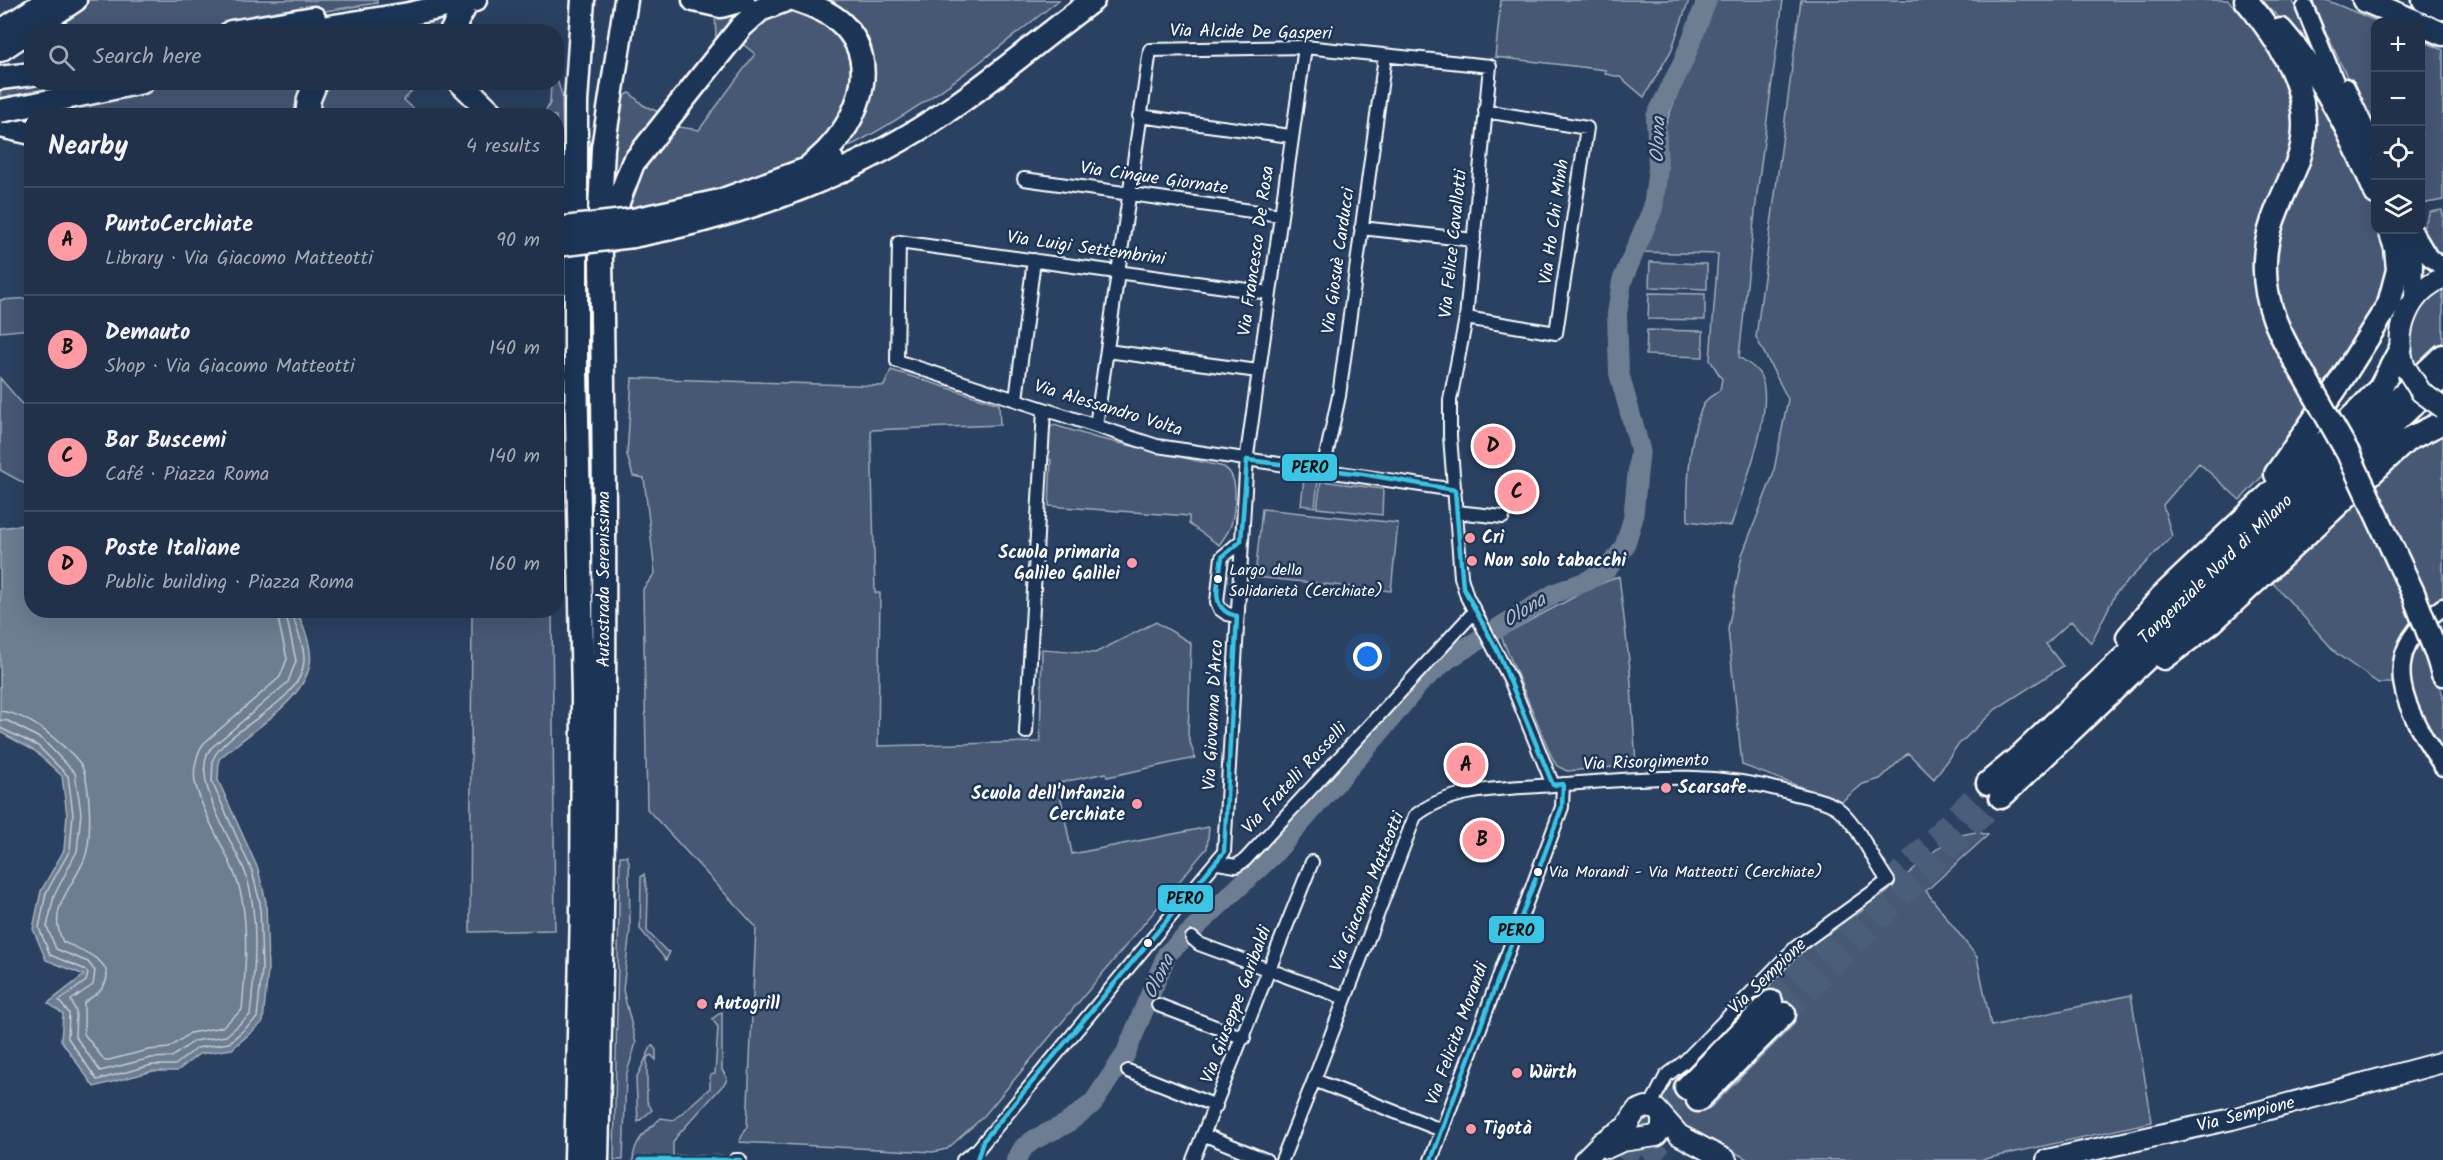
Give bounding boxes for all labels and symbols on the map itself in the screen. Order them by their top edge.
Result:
street label: Via Alcide De Gasperi [1170,17,1333,49]
water label: Olona [1642,115,1676,164]
street label: Via Cinque Giornate [1078,154,1230,204]
street label: Via Ho Chi Minh [1532,157,1578,287]
street label: Via Francesco De Rosa [1231,164,1283,338]
street label: Via Felice Cavallotti [1432,167,1476,320]
street label: Via Giosuè Carducci [1314,185,1364,336]
street label: Via Luigi Settembrini [1005,224,1168,275]
street label: Via Alessandro Volta [1030,373,1186,445]
pin: D [1474,424,1512,468]
line badge: PERO [1281,453,1338,482]
text: PERO [1291,456,1329,481]
pin: C [1498,470,1537,514]
street label: Tangenziale Nord di Milano [2132,488,2300,652]
street label: Autostrada Serenissima [590,491,619,667]
place label: Cri [1482,524,1505,553]
marker: Cri [1463,531,1477,545]
place label: Scuola primaria Galileo Galilei [998,539,1120,589]
place label: Non solo tabacchi [1484,547,1626,576]
marker: Non solo tabacchi [1465,554,1479,568]
marker: Scuola primaria Galileo Galilei [1125,556,1139,570]
place label: Largo della Solidarietà (Cerchiate) [1229,558,1383,604]
marker: Largo della Solidarietà (Cerchiate) [1212,573,1224,585]
water label: Olona [1497,584,1554,637]
street label: Via Giovanna D'Arco [1196,639,1232,791]
your location [1353,642,1382,671]
street label: Via Fratelli Rosselli [1235,716,1355,842]
pin: A [1446,742,1486,788]
street label: Via Risorgimento [1582,746,1710,780]
place label: Scarsafe [1678,774,1747,803]
place label: Scuola dell'Infanzia Cerchiate [971,780,1125,830]
marker: Scarsafe [1659,781,1673,795]
marker: Scuola dell'Infanzia Cerchiate [1130,797,1144,811]
street label: Via Giacomo Matteotti [1323,807,1414,976]
pin: B [1462,818,1502,862]
place label: Via Morandi - Via Matteotti (Cerchiate) [1549,860,1823,885]
marker: Via Morandi - Via Matteotti (Cerchiate) [1532,866,1544,878]
line badge: PERO [1157,884,1214,913]
text: PERO [1166,887,1204,912]
line badge: PERO [1488,915,1545,944]
text: PERO [1497,919,1535,944]
street label: Via Giuseppe Garibaldi [1194,921,1281,1088]
street label: Via Sempione [1722,932,1814,1022]
unlabelled marker [1142,937,1154,949]
water label: Olona [1135,948,1185,1005]
street label: Via Felicita Morandi [1419,958,1498,1110]
place label: Autogrill [714,990,780,1019]
marker: Autogrill [695,997,709,1011]
place label: Würth [1529,1059,1577,1088]
marker: Würth [1510,1066,1524,1080]
street label: Via Sempione [2194,1089,2298,1141]
place label: Tigotà [1483,1115,1532,1144]
marker: Tigotà [1464,1122,1478,1136]

